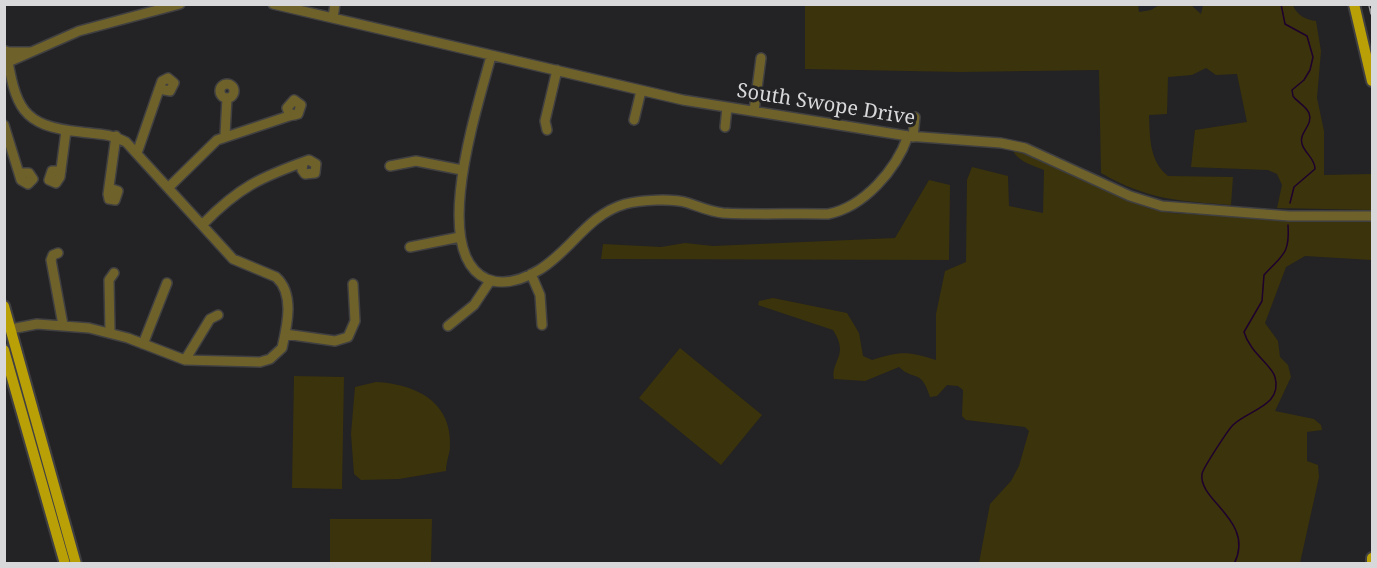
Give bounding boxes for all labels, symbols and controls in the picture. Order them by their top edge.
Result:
street label: South Swope Drive [735,79,917,131]

